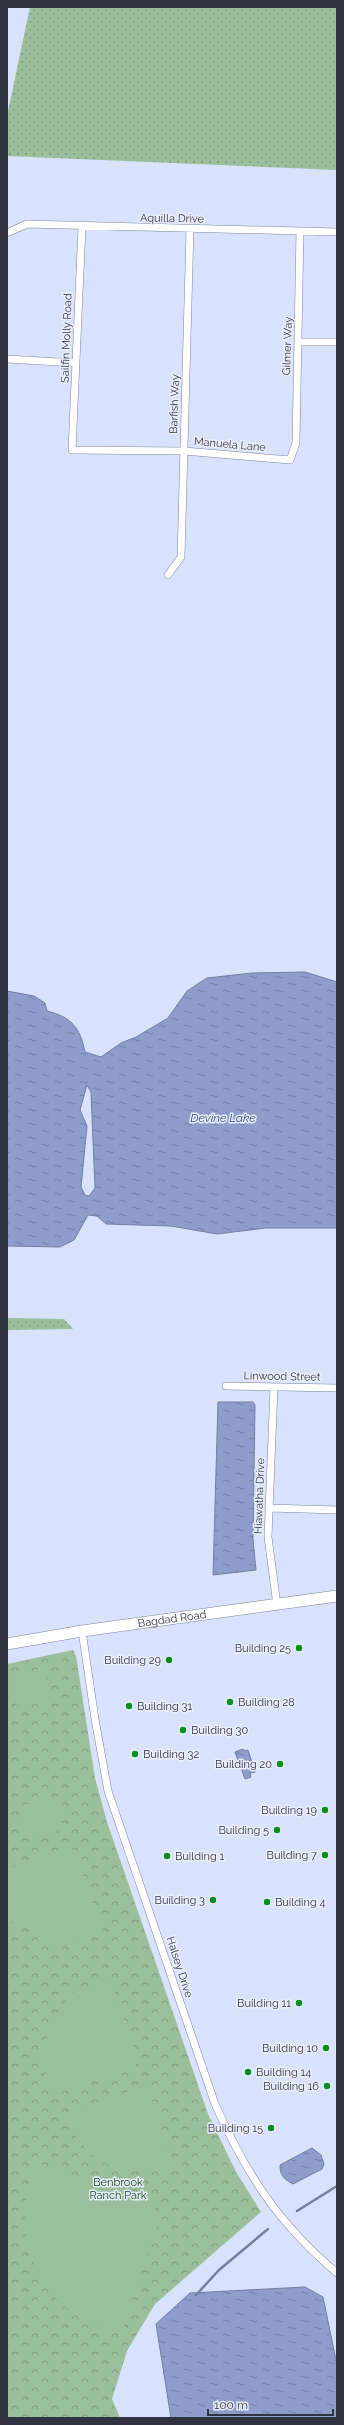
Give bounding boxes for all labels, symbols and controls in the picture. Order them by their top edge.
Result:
street label: Aquilla Drive [140,211,205,226]
street label: Sailfin Molly Road [58,293,75,383]
street label: Gilmer Way [280,316,295,376]
street label: Barfish Way [167,374,182,434]
street label: Manuela Lane [193,435,267,454]
water label: Devine Lake [190,1111,256,1125]
street label: Linwood Street [243,1369,321,1384]
street label: Hiawatha Drive [252,1457,267,1534]
street label: Bagdad Road [137,1608,207,1630]
place label: Building 25 [235,1642,291,1655]
marker: Building 25 [294,1643,304,1653]
place label: Building 29 [104,1654,161,1667]
marker: Building 29 [164,1655,174,1665]
place label: Building 28 [238,1696,295,1709]
marker: Building 28 [225,1697,235,1707]
place label: Building 31 [137,1700,192,1713]
marker: Building 31 [124,1701,134,1711]
place label: Building 30 [191,1724,248,1737]
marker: Building 30 [178,1725,188,1735]
place label: Building 32 [143,1748,199,1761]
marker: Building 32 [130,1749,140,1759]
place label: Building 20 [215,1758,272,1771]
marker: Building 20 [275,1759,285,1769]
place label: Building 19 [261,1804,317,1817]
marker: Building 19 [320,1805,330,1815]
place label: Building 5 [218,1824,269,1837]
marker: Building 5 [272,1825,282,1835]
place label: Building 7 [267,1849,317,1862]
place label: Building 1 [175,1850,225,1863]
marker: Building 7 [320,1850,330,1860]
marker: Building 1 [162,1851,172,1861]
place label: Building 3 [155,1894,205,1907]
marker: Building 3 [208,1895,218,1905]
place label: Building 4 [275,1896,326,1909]
marker: Building 4 [262,1897,272,1907]
street label: Halsey Drive [164,1935,196,2000]
place label: Building 11 [237,1997,291,2010]
marker: Building 11 [294,1998,304,2008]
place label: Building 10 [262,2042,318,2055]
marker: Building 10 [321,2043,331,2053]
place label: Building 14 [256,2066,311,2079]
marker: Building 14 [243,2067,253,2077]
place label: Building 16 [263,2080,319,2093]
marker: Building 16 [322,2081,332,2091]
place label: Building 15 [208,2122,263,2135]
marker: Building 15 [266,2123,276,2133]
park label: Benbrook Ranch Park [89,2176,147,2202]
scale bar [208,2391,333,2417]
text: 100 m [214,2398,248,2412]

